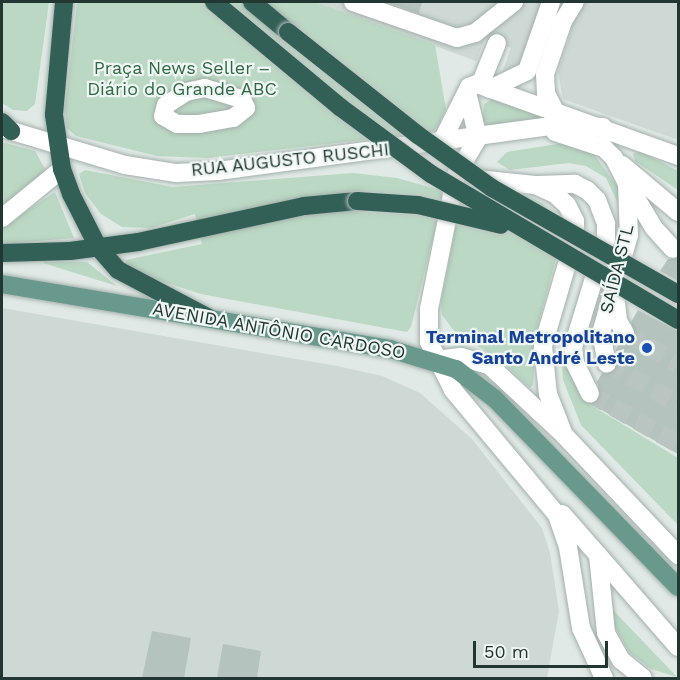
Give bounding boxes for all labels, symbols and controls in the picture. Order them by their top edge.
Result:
park label: Praça News Seller – Diário do Grande ABC [87,58,277,100]
street label: RUA AUGUSTO RUSCHI [189,139,391,181]
street label: SAÍDA STL [595,222,639,316]
street label: AVENIDA ANTÔNIO CARDOSO [150,298,408,364]
place label: Terminal Metropolitano Santo André Leste [425,327,635,370]
marker: Terminal Metropolitano Santo André Leste [640,341,654,355]
scale bar [476,629,611,667]
text: 50 m [484,641,529,662]

